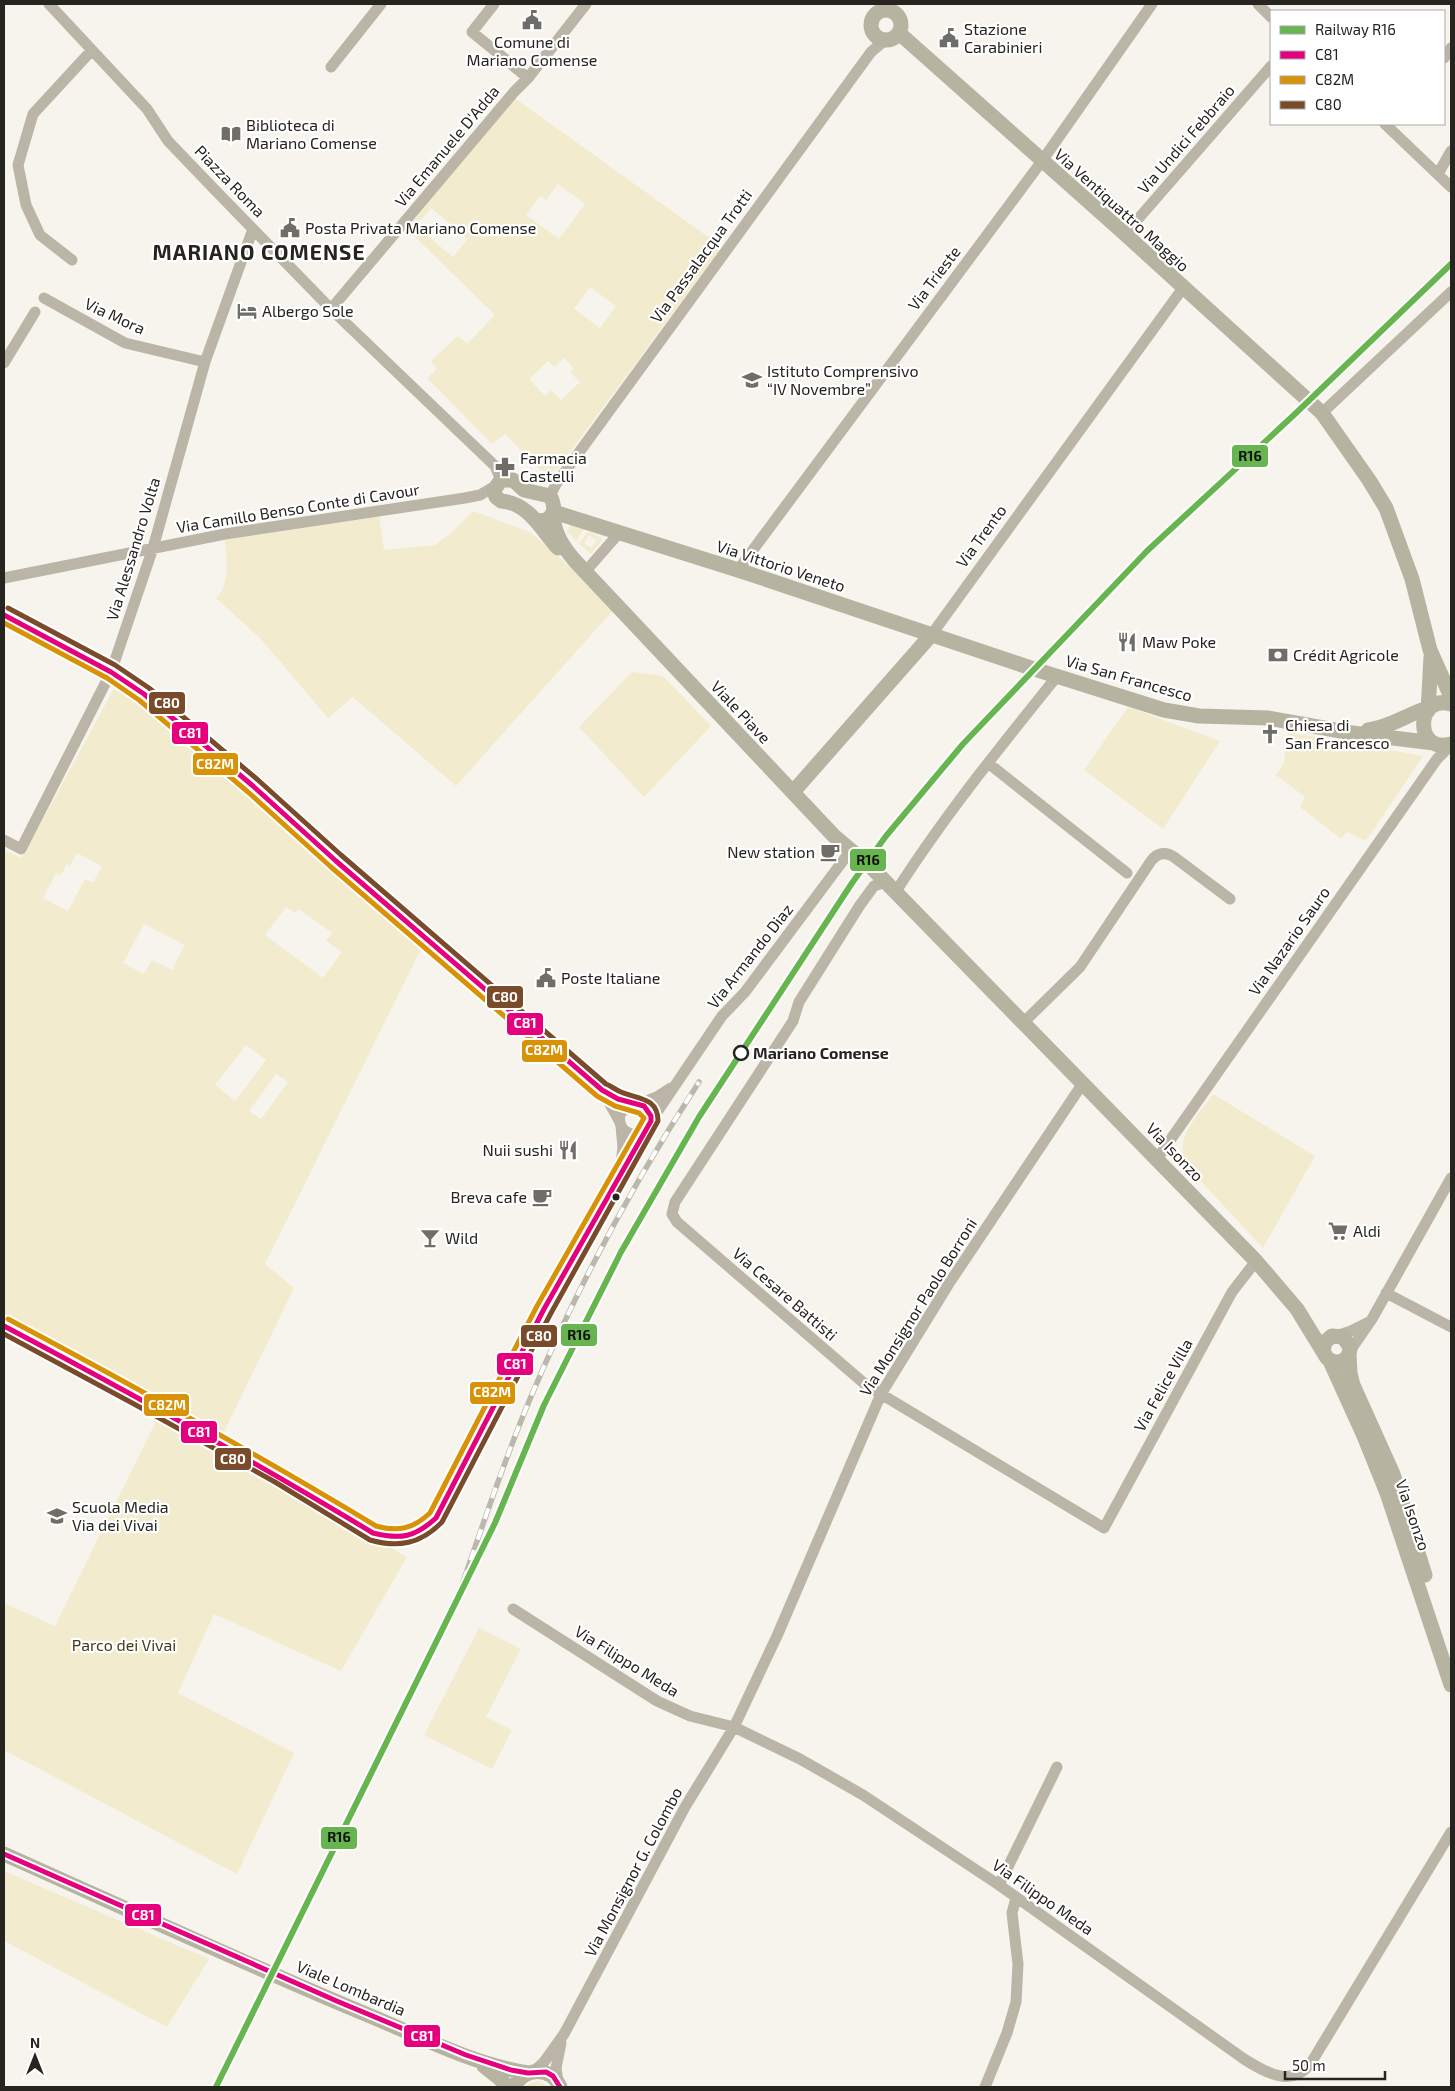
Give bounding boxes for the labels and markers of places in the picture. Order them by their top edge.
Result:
public building icon: Comune di Mariano Comense [521,9,543,31]
place label: Stazione Carabinieri [964,19,1042,56]
public building icon: Stazione Carabinieri [938,27,960,49]
place label: Comune di Mariano Comense [467,32,597,69]
place label: Biblioteca di Mariano Comense [246,115,377,152]
library icon: Biblioteca di Mariano Comense [220,123,242,145]
public building icon: Posta Privata Mariano Comense [279,217,301,239]
place label: Posta Privata Mariano Comense [305,218,536,237]
hotel icon: Albergo Sole [236,300,258,322]
place label: Albergo Sole [262,301,354,320]
place label: Istituto Comprensivo “IV Novembre” [767,361,919,398]
school or university icon: Istituto Comprensivo “IV Novembre” [741,369,763,391]
place label: Farmacia Castelli [520,448,587,485]
pharmacy icon: Farmacia Castelli [494,456,516,478]
restaurant icon: Maw Poke [1116,631,1138,653]
place label: Maw Poke [1142,632,1216,651]
bank icon: Crédit Agricole [1267,644,1289,666]
place label: Crédit Agricole [1293,645,1399,664]
place label: Chiesa di San Francesco [1285,715,1390,752]
church icon: Chiesa di San Francesco [1259,723,1281,745]
cafe icon: New station [819,841,841,863]
place label: New station [727,842,815,861]
public building icon: Poste Italiane [535,967,557,989]
place label: Poste Italiane [561,968,660,987]
place label: Mariano Comense [753,1043,889,1062]
marker: Mariano Comense [733,1045,749,1061]
restaurant icon: Nuii sushi [557,1139,579,1161]
place label: Nuii sushi [482,1140,553,1159]
cafe icon: Breva cafe [531,1186,553,1208]
place label: Breva cafe [450,1187,527,1206]
unlabelled marker [611,1192,621,1202]
supermarket icon: Aldi [1327,1220,1349,1242]
place label: Aldi [1353,1221,1381,1240]
bar icon: Wild [419,1227,441,1249]
place label: Wild [445,1228,478,1247]
place label: Scuola Media Via dei Vivai [72,1497,169,1534]
school or university icon: Scuola Media Via dei Vivai [46,1505,68,1527]

